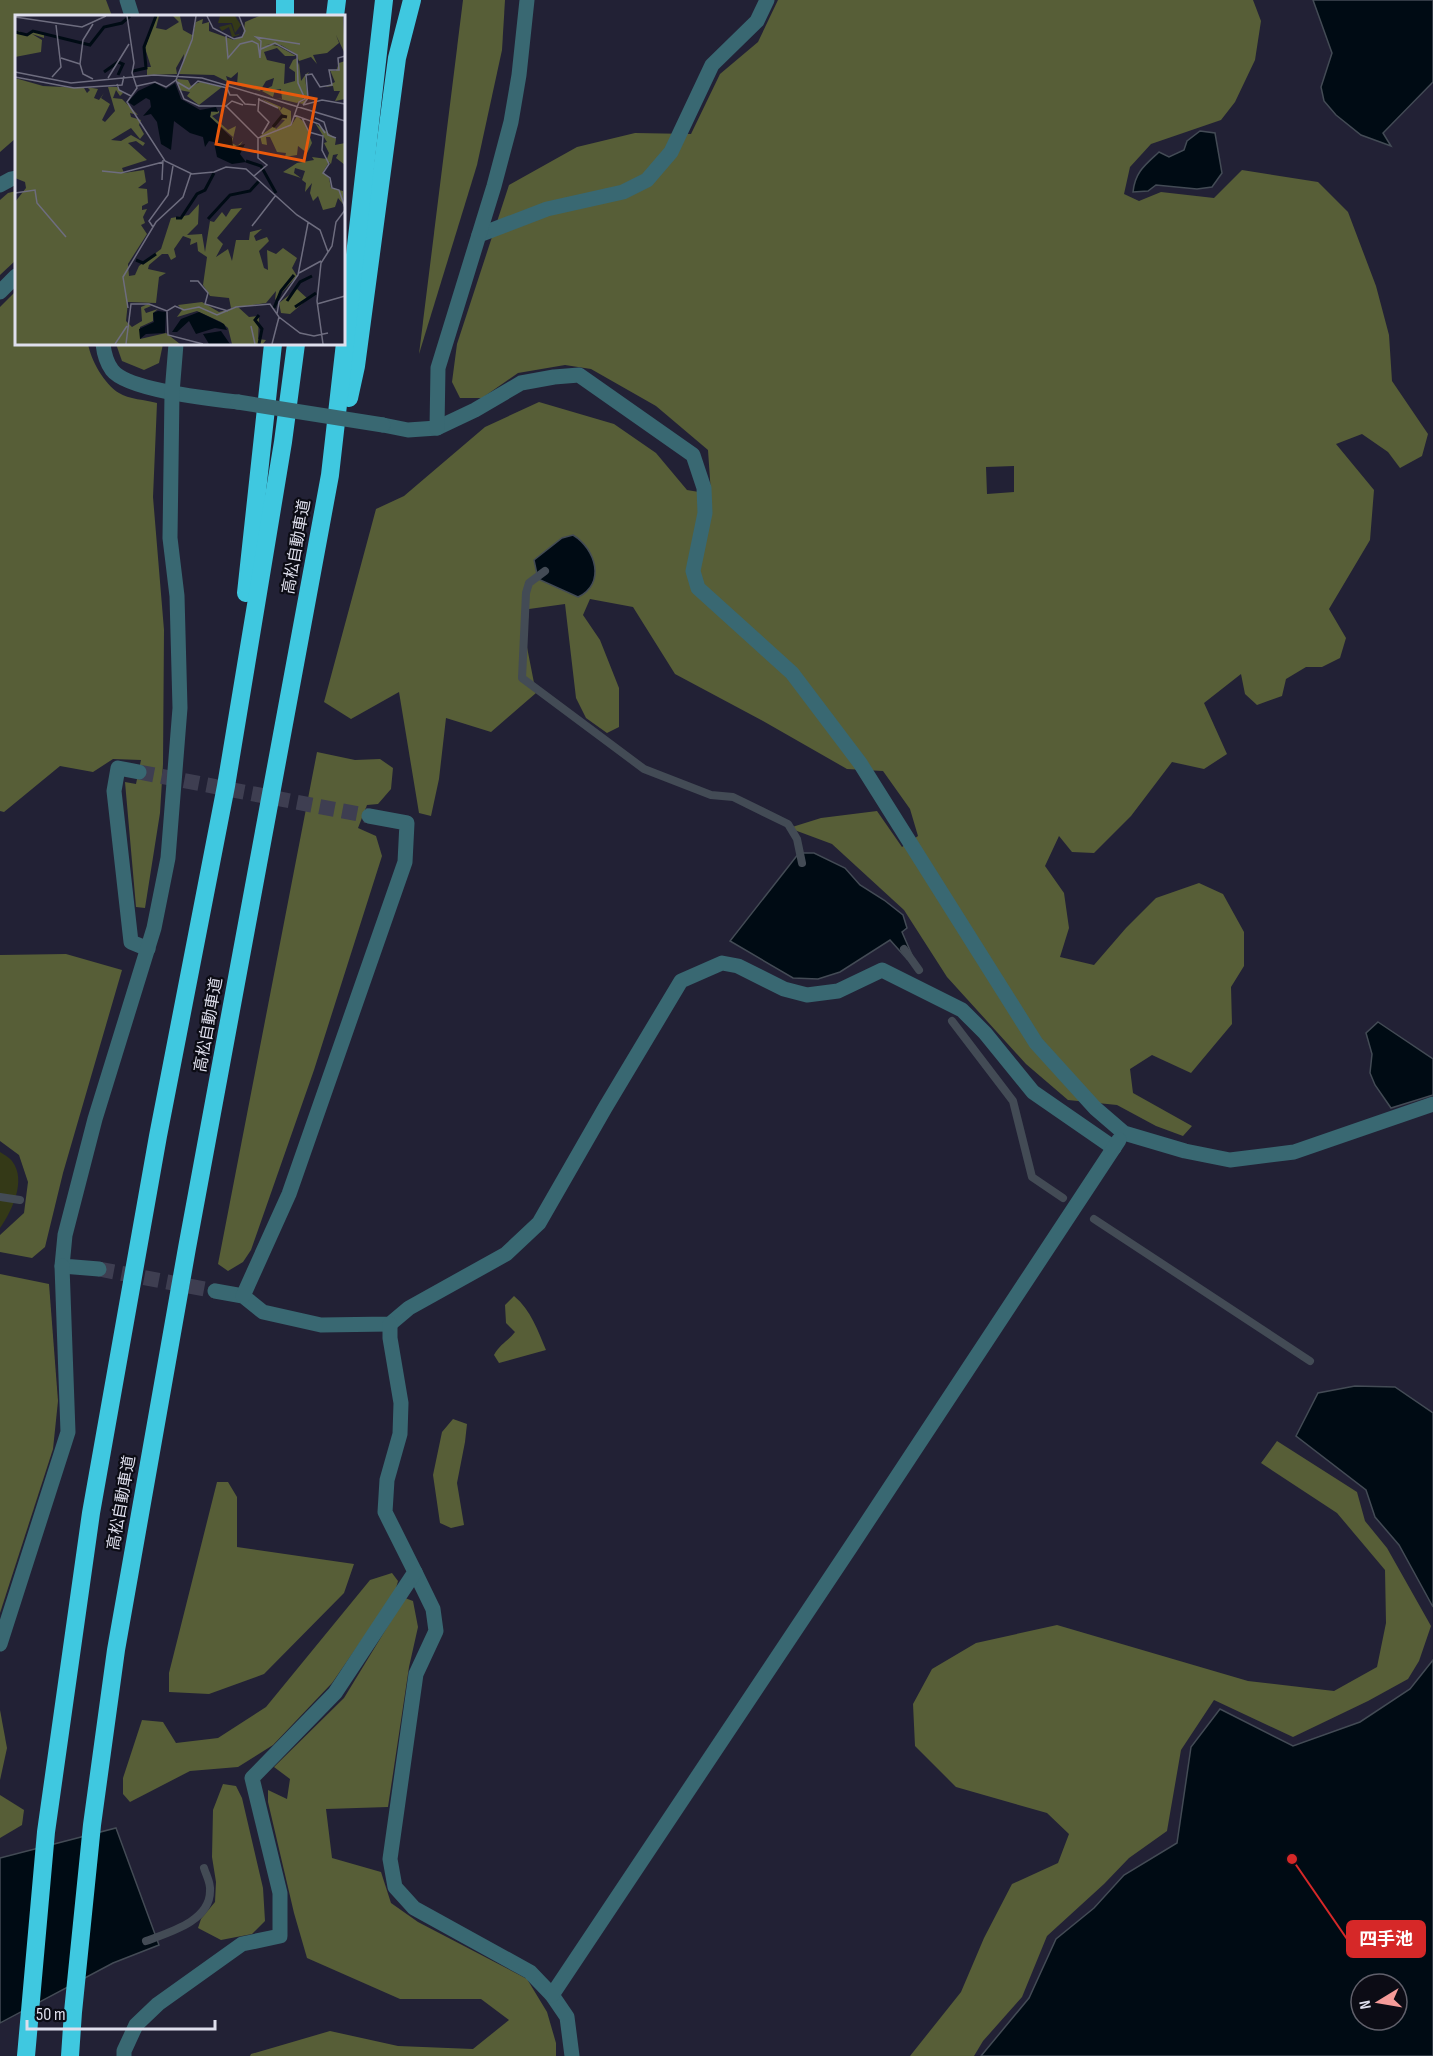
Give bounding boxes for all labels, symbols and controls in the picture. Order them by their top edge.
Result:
inset map [15,15,345,345]
street label: 高松自動車道 [279,498,315,596]
street label: 高松自動車道 [191,976,227,1074]
street label: 高松自動車道 [104,1454,140,1552]
callout: 四手池 [1347,1921,1425,1957]
text: 四手池 [1359,1929,1413,1950]
north arrow [1349,1972,1409,2032]
scale bar [27,1993,214,2031]
text: N [1356,1999,1376,2011]
text: 50 m [36,2004,66,2025]

